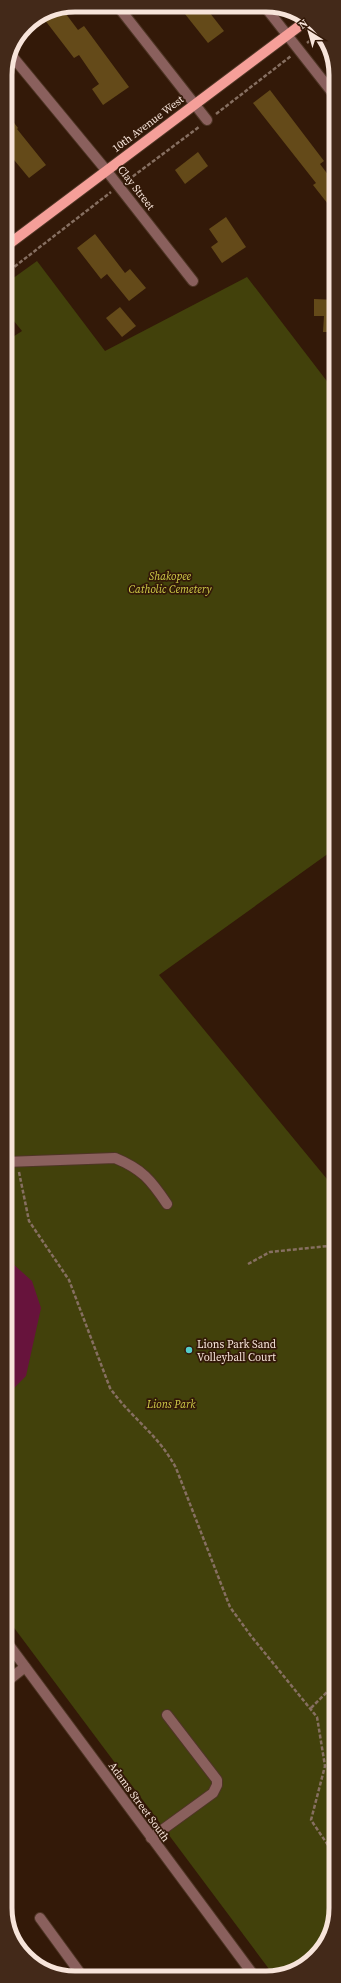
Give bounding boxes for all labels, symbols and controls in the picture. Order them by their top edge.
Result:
north arrow [289,12,329,52]
text: N [296,16,311,33]
street label: 10th Avenue West [109,92,187,156]
street label: Clay Street [114,163,158,214]
park label: Shakopee Catholic Cemetery [129,569,212,597]
place label: Lions Park Sand Volleyball Court [197,1337,277,1365]
marker: Lions Park Sand Volleyball Court [184,1345,194,1355]
park label: Lions Park [146,1397,196,1412]
street label: Adams Street South [105,1759,173,1845]

